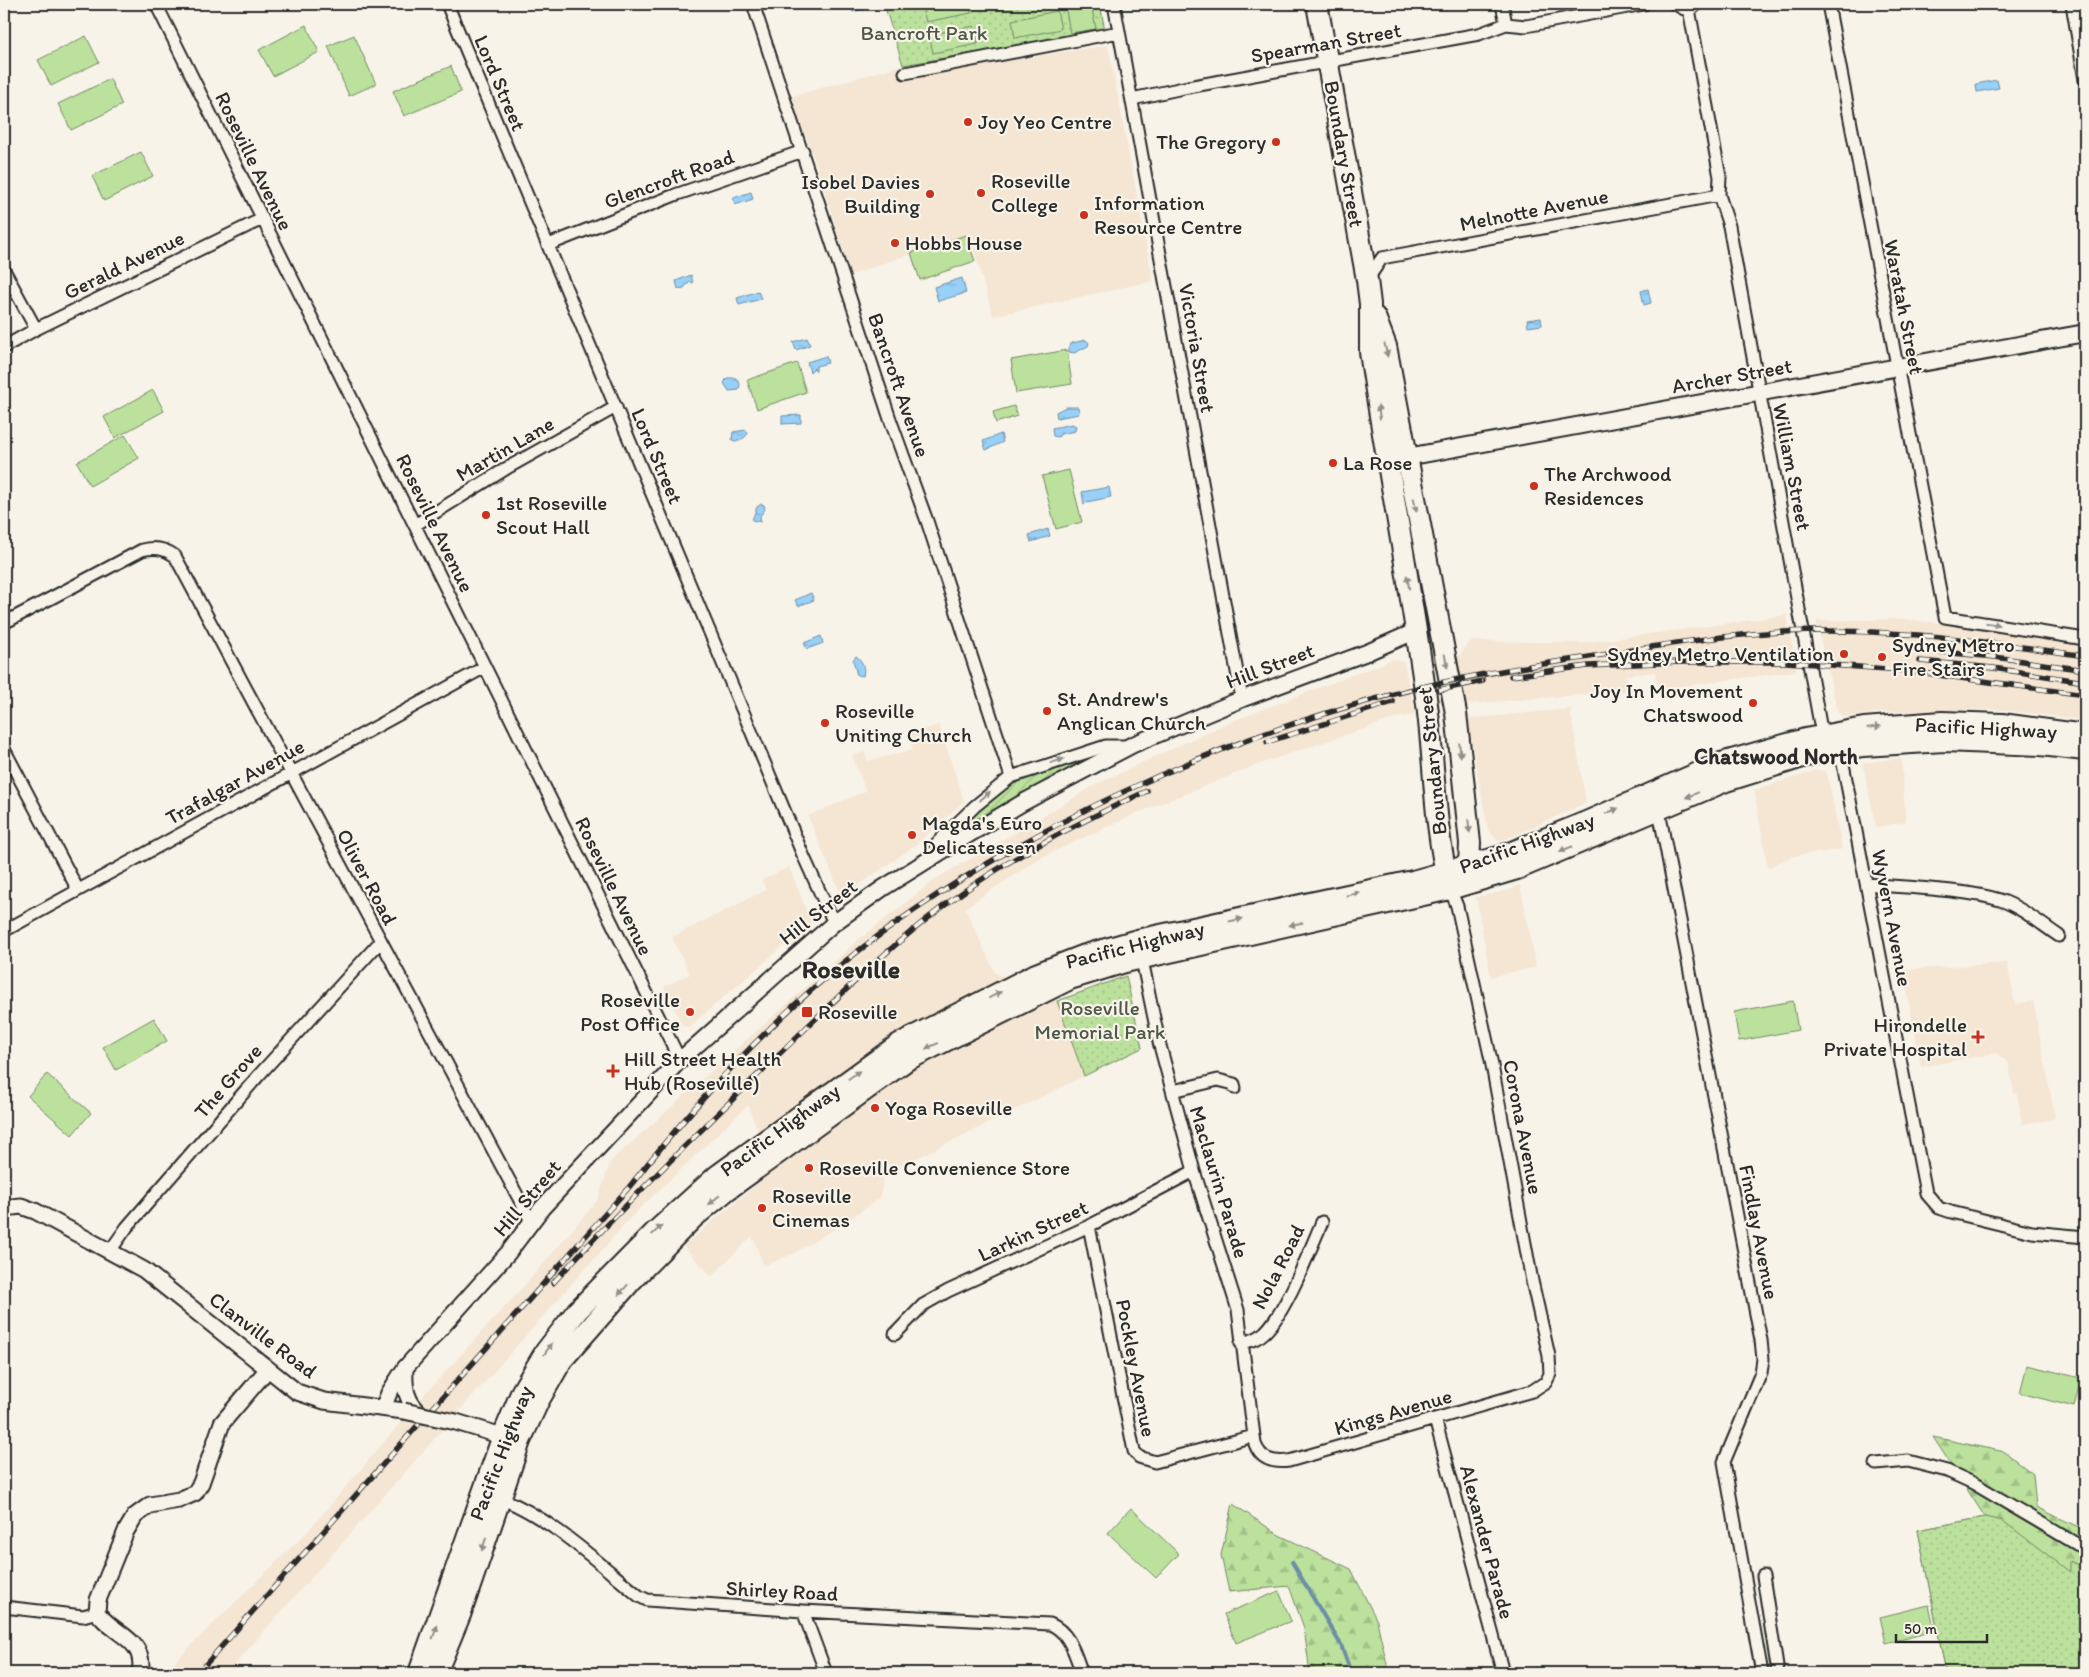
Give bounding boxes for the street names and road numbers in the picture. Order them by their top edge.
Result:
street label: Spearman Street [1249,17,1403,68]
street label: Lord Street [469,31,532,135]
street label: Boundary Street [1319,79,1370,229]
street label: Roseville Avenue [210,87,299,234]
street label: Glencroft Road [600,143,738,214]
street label: Melnotte Avenue [1458,183,1610,236]
street label: Gerald Avenue [59,225,188,305]
street label: Waratah Street [1879,237,1930,377]
street label: Victoria Street [1174,281,1221,415]
street label: Bancroft Avenue [863,309,936,460]
street label: Archer Street [1670,353,1794,398]
street label: William Street [1768,401,1817,533]
street label: Lord Street [626,404,689,508]
street label: Martin Lane [451,410,558,487]
street label: Roseville Avenue [391,449,480,596]
street label: Hill Street [1222,637,1318,694]
street label: Boundary Street [1411,686,1452,836]
street label: Pacific Highway [1914,711,2058,744]
street label: Trafalgar Avenue [161,733,308,830]
street label: Pacific Highway [1456,806,1598,879]
street label: Roseville Avenue [570,812,659,959]
street label: Oliver Road [332,824,403,929]
street label: Wyvern Avenue [1867,847,1918,989]
street label: Hill Street [774,873,862,950]
street label: Pacific Highway [1063,915,1207,974]
street label: The Grove [188,1038,267,1123]
street label: Corona Avenue [1498,1057,1549,1196]
street label: Pacific Highway [715,1078,845,1182]
street label: Maclaurin Parade [1184,1103,1255,1261]
street label: Hill Street [487,1154,566,1241]
street label: Findlay Avenue [1734,1162,1785,1301]
street label: Larkin Street [974,1194,1092,1267]
street label: Nola Road [1246,1220,1310,1313]
street label: Clanville Road [204,1286,323,1384]
street label: Pockley Avenue [1111,1297,1162,1439]
street label: Pacific Highway [463,1382,538,1524]
street label: Kings Avenue [1331,1383,1455,1440]
street label: Alexander Parade [1455,1462,1520,1622]
street label: Shirley Road [725,1575,839,1606]

